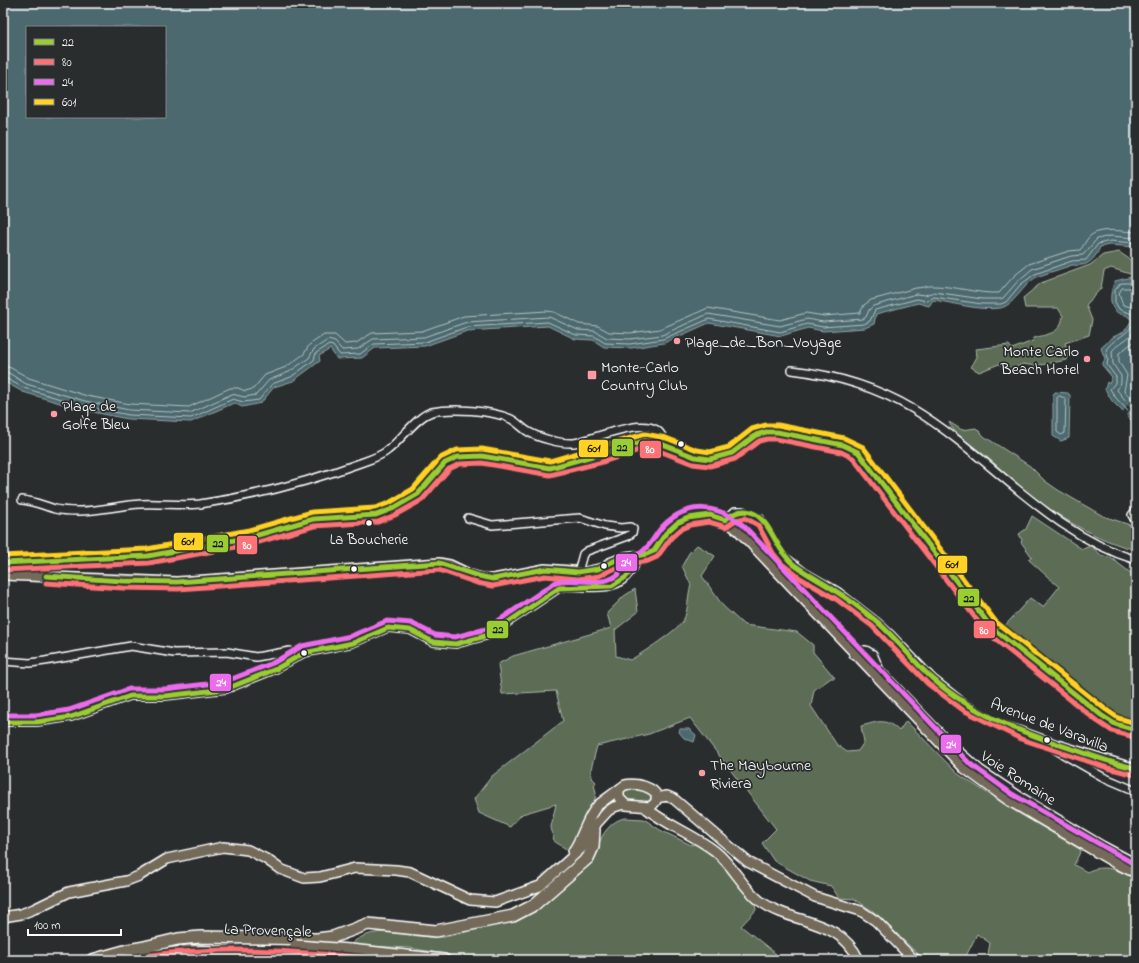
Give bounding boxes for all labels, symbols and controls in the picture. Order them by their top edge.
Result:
legend [26,26,166,118]
text: 22 [62,34,74,52]
text: 80 [62,54,72,72]
text: 24 [62,74,73,92]
text: 601 [62,94,76,112]
place label: Plage_de_Bon_Voyage [685,331,842,355]
marker: Plage_de_Bon_Voyage [672,336,682,346]
place label: Monte Carlo Beach Hotel [1000,340,1079,382]
marker: Monte Carlo Beach Hotel [1082,354,1092,364]
place label: Monte-Carlo Country Club [601,356,688,398]
marker: Monte-Carlo Country Club [586,369,598,381]
place label: Plage de Golfe Bleu [62,395,130,437]
marker: Plage de Golfe Bleu [49,409,59,419]
line badge: 22 [611,438,634,457]
line badge: 601 [578,439,609,458]
unlabelled marker [676,439,686,449]
text: 22 [616,440,628,456]
line badge: 80 [639,440,662,459]
text: 601 [586,441,601,457]
text: 80 [645,442,655,458]
marker: La Boucherie [364,518,374,528]
place label: La Boucherie [330,529,408,551]
line badge: 601 [173,532,204,551]
text: 601 [180,534,195,550]
line badge: 22 [206,534,229,553]
line badge: 80 [236,535,258,555]
text: 22 [212,536,224,552]
text: 80 [242,538,252,554]
line badge: 24 [615,553,638,572]
text: 24 [620,555,631,571]
line badge: 601 [937,555,968,574]
text: 601 [944,557,959,573]
unlabelled marker [599,561,609,571]
unlabelled marker [349,564,359,574]
line badge: 22 [957,588,980,607]
text: 22 [963,591,975,607]
line badge: 22 [486,620,509,639]
line badge: 80 [973,620,996,639]
text: 22 [492,622,504,638]
text: 80 [979,623,989,639]
unlabelled marker [299,648,309,658]
line badge: 24 [209,673,232,692]
text: 24 [215,675,226,691]
street label: Avenue de Varavilla [987,692,1112,759]
line badge: 24 [940,734,962,754]
unlabelled marker [1042,735,1052,745]
text: 24 [945,737,956,753]
street label: Voie Romaine [974,745,1061,813]
place label: The Maybourne Riviera [710,754,812,796]
marker: The Maybourne Riviera [697,768,707,778]
scale bar [28,911,121,937]
text: 100 m [34,917,61,935]
street label: La Provençale [224,917,313,945]

